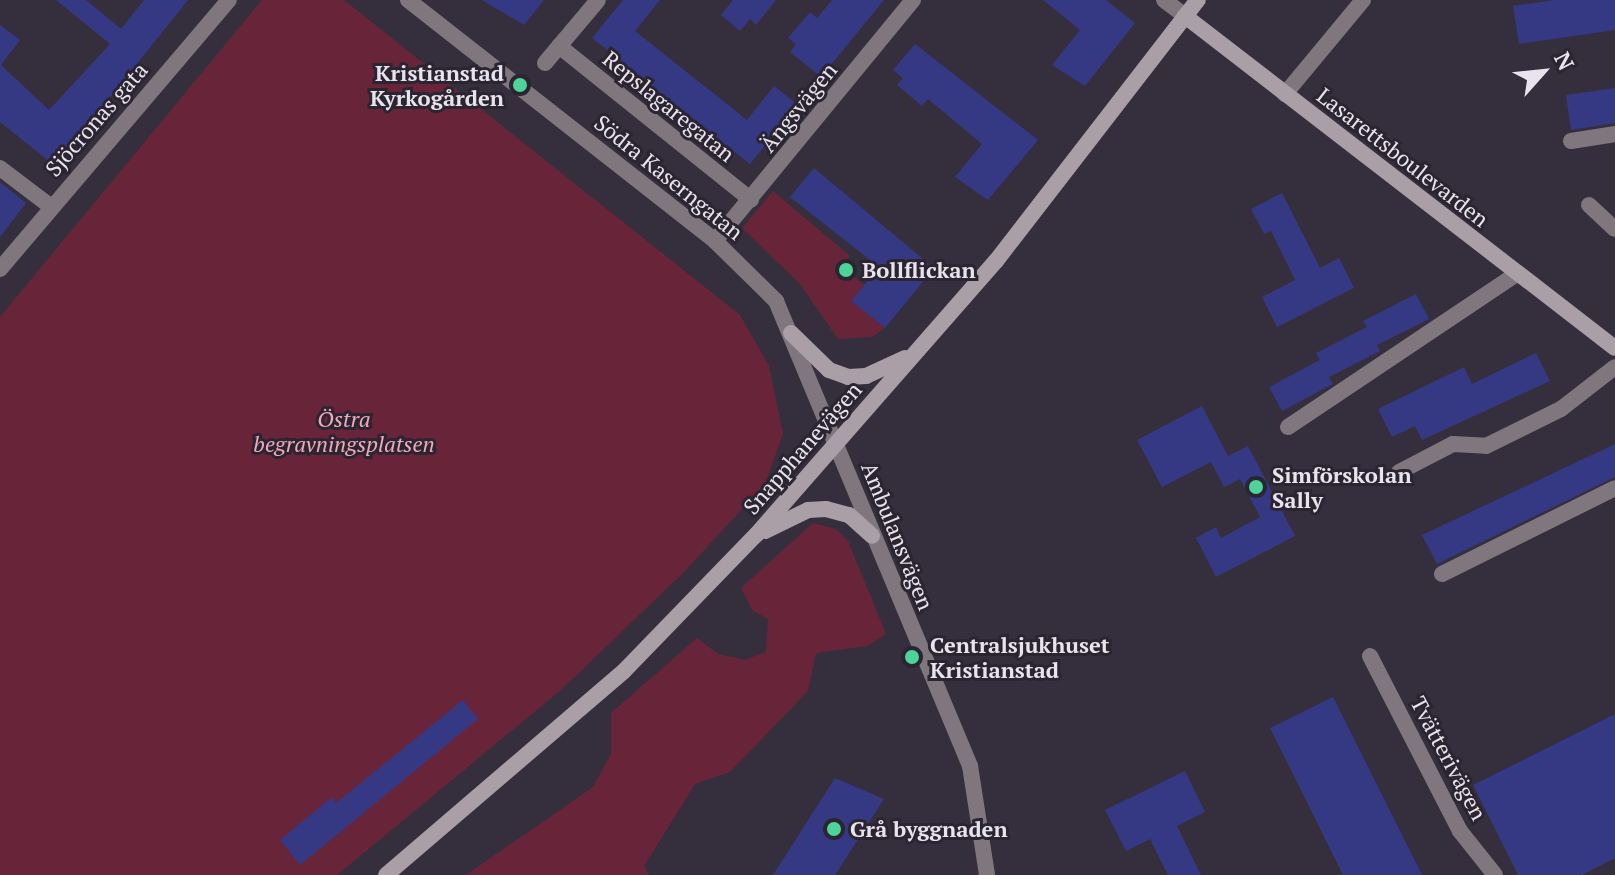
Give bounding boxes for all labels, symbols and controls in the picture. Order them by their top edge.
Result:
north arrow [1503,32,1583,112]
street label: Repslagaregatan [598,45,740,167]
text: N [1548,47,1582,75]
street label: Sjöcronas gata [39,57,153,181]
street label: Ängsvägen [754,57,842,157]
place label: Kristianstad Kyrkogården [370,59,504,110]
marker: Kristianstad Kyrkogården [511,76,529,94]
street label: Lasarettsboulevarden [1312,82,1494,232]
street label: Södra Kaserngatan [589,109,749,245]
place label: Bollflickan [862,257,976,283]
marker: Bollflickan [837,261,855,279]
street label: Snapphanevägen [737,376,867,520]
park label: Östra begravningsplatsen [253,405,435,456]
street label: Ambulansvägen [856,458,940,614]
place label: Simförskolan Sally [1272,461,1412,512]
marker: Simförskolan Sally [1247,478,1265,496]
place label: Centralsjukhuset Kristianstad [930,631,1109,682]
marker: Centralsjukhuset Kristianstad [901,646,923,668]
street label: Tvätterivägen [1405,692,1493,824]
place label: Grå byggnaden [850,816,1008,842]
marker: Grå byggnaden [825,820,843,838]

